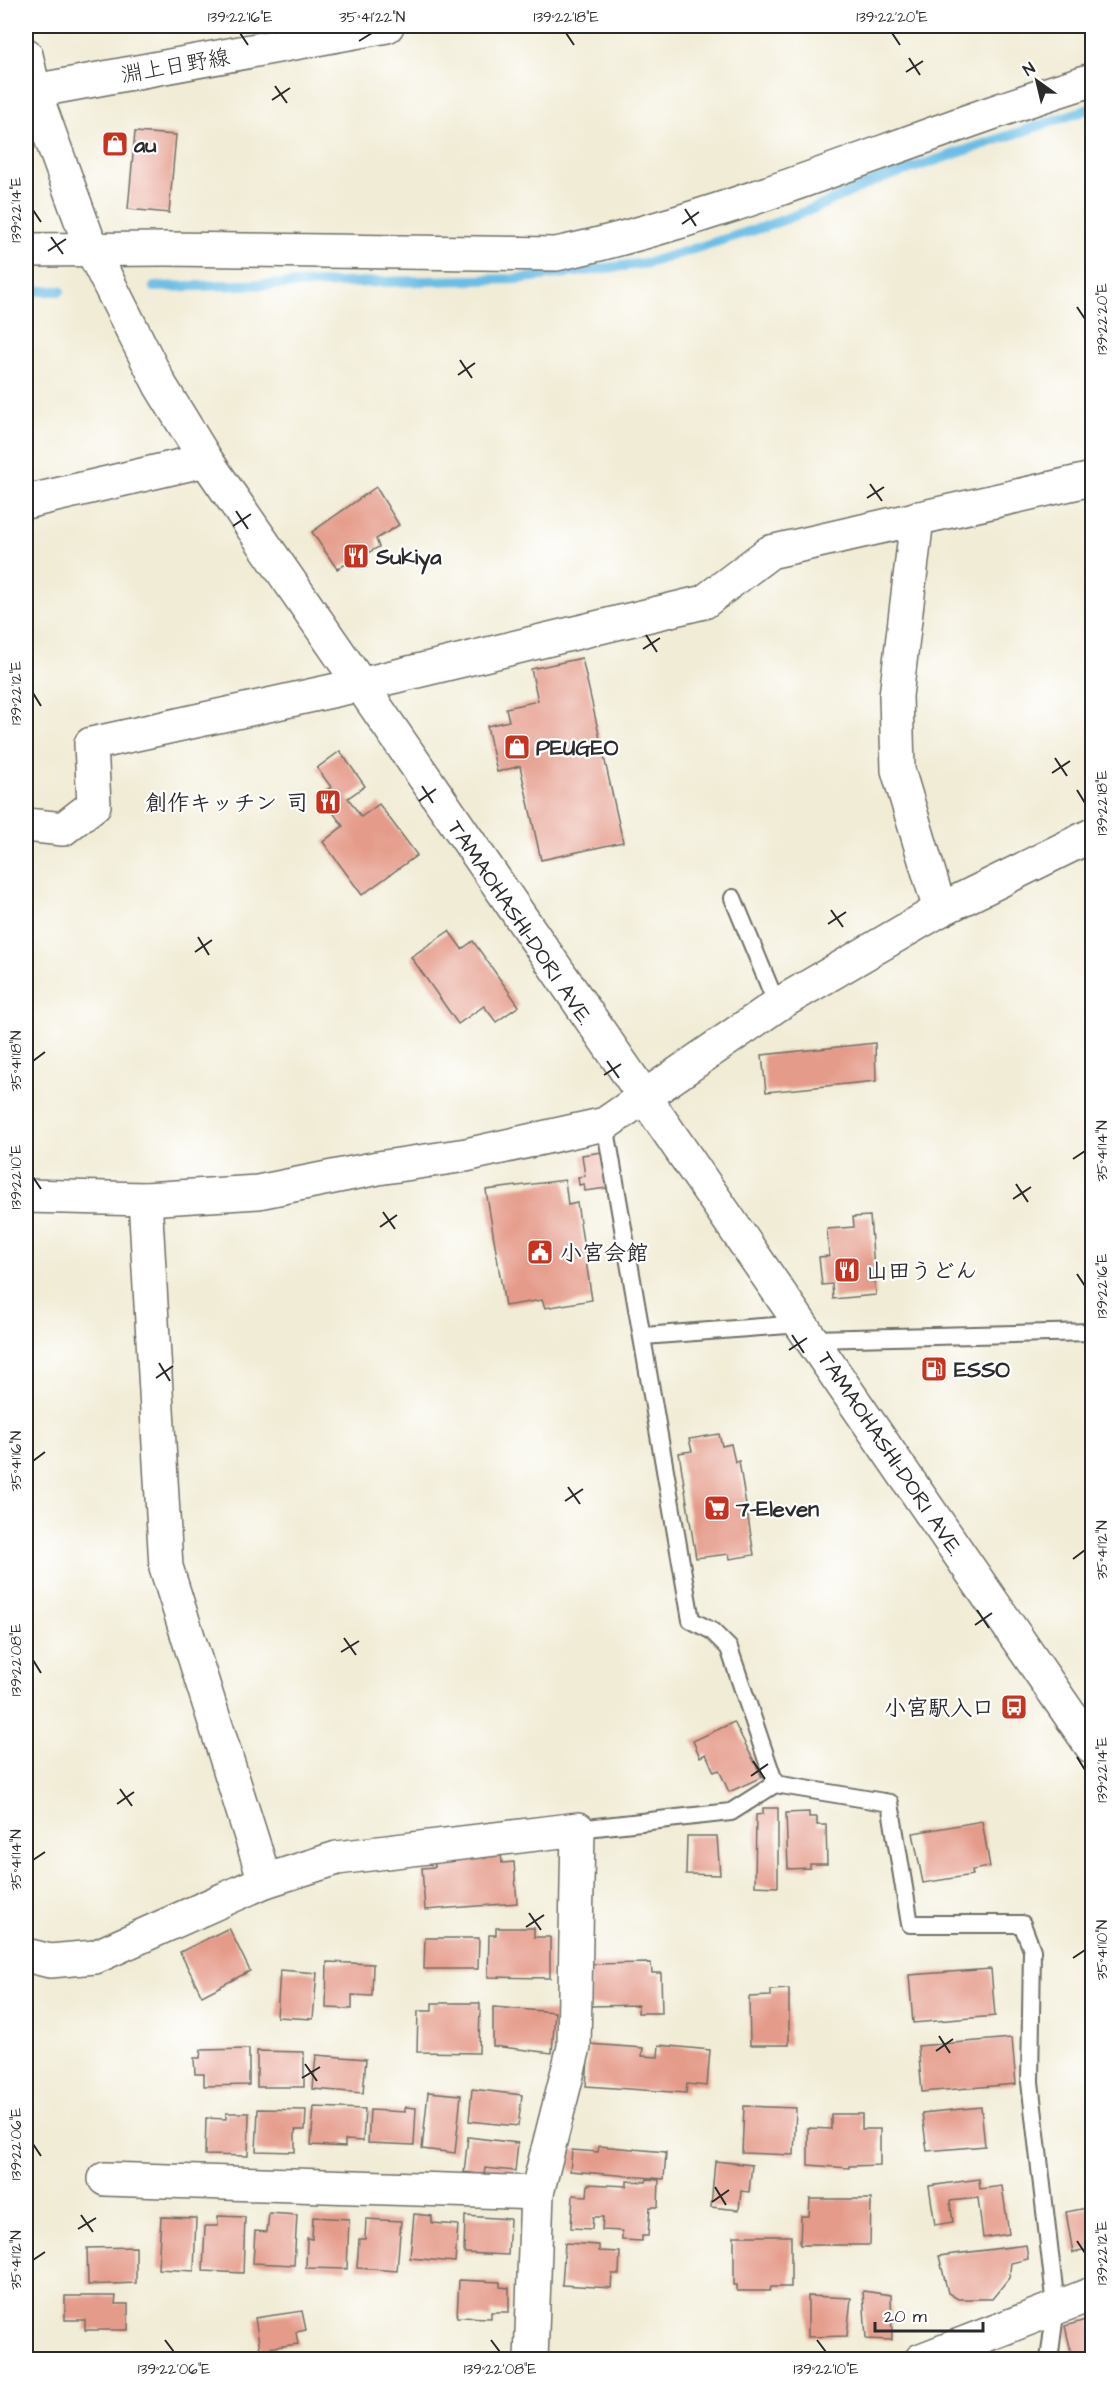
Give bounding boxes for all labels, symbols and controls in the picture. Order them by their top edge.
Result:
text: 139°22'16"E [208,7,272,28]
text: 35°41'22"N [339,7,405,28]
text: 139°22'18"E [533,7,599,28]
text: 139°22'20"E [856,7,928,28]
street label: 淵上日野線 [118,42,232,91]
north arrow [1007,51,1067,111]
text: N [1019,57,1039,81]
shop icon: au [100,129,130,159]
place label: au [133,130,156,161]
text: 139°22'14"E [6,177,27,243]
text: 139°22'20"E [1092,283,1113,355]
restaurant icon: Sukiya [341,541,371,571]
place label: Sukiya [375,542,442,575]
text: 139°22'12"E [6,661,27,725]
shop icon: PEUGEO [502,732,532,762]
place label: PEUGEO [536,733,619,764]
text: 139°22'18"E [1092,770,1113,836]
restaurant icon: 創作キッチン 司 [313,787,343,817]
place label: 創作キッチン 司 [145,788,308,819]
street label: TAMAOHASHI-DORI AVE. [440,814,600,1031]
text: 35°41'18"N [6,1031,27,1091]
text: 35°41'14"N [1092,1120,1113,1182]
text: 139°22'10"E [6,1144,27,1209]
public building icon: 小宮会館 [525,1237,555,1267]
place label: 小宮会館 [560,1238,648,1269]
text: 139°22'16"E [1092,1254,1113,1318]
restaurant icon: 山田うどん [832,1255,862,1285]
place label: 山田うどん [866,1256,977,1287]
street label: TAMAOHASHI-DORI AVE. [810,1345,970,1562]
fuel station icon: ESSO [919,1354,949,1384]
place label: ESSO [954,1355,1010,1386]
text: 35°41'16"N [6,1431,27,1491]
supermarket icon: 7-Eleven [702,1493,732,1523]
place label: 7-Eleven [735,1494,819,1525]
text: 35°41'12"N [1092,1520,1113,1580]
text: 139°22'08"E [6,1624,27,1696]
bus stop icon: 小宮駅入口 [999,1692,1029,1722]
place label: 小宮駅入口 [884,1693,994,1724]
text: 139°22'14"E [1092,1737,1113,1803]
text: 35°41'14"N [6,1829,27,1891]
text: 35°41'10"N [1092,1920,1113,1980]
text: 139°22'06"E [6,2108,27,2180]
text: 139°22'12"E [1092,2221,1113,2285]
text: 35°41'12"N [6,2230,27,2290]
scale bar [875,2295,983,2333]
text: 20 m [884,2304,927,2329]
text: 139°22'06"E [138,2359,210,2380]
text: 139°22'08"E [464,2359,536,2380]
text: 139°22'10"E [794,2359,859,2380]

